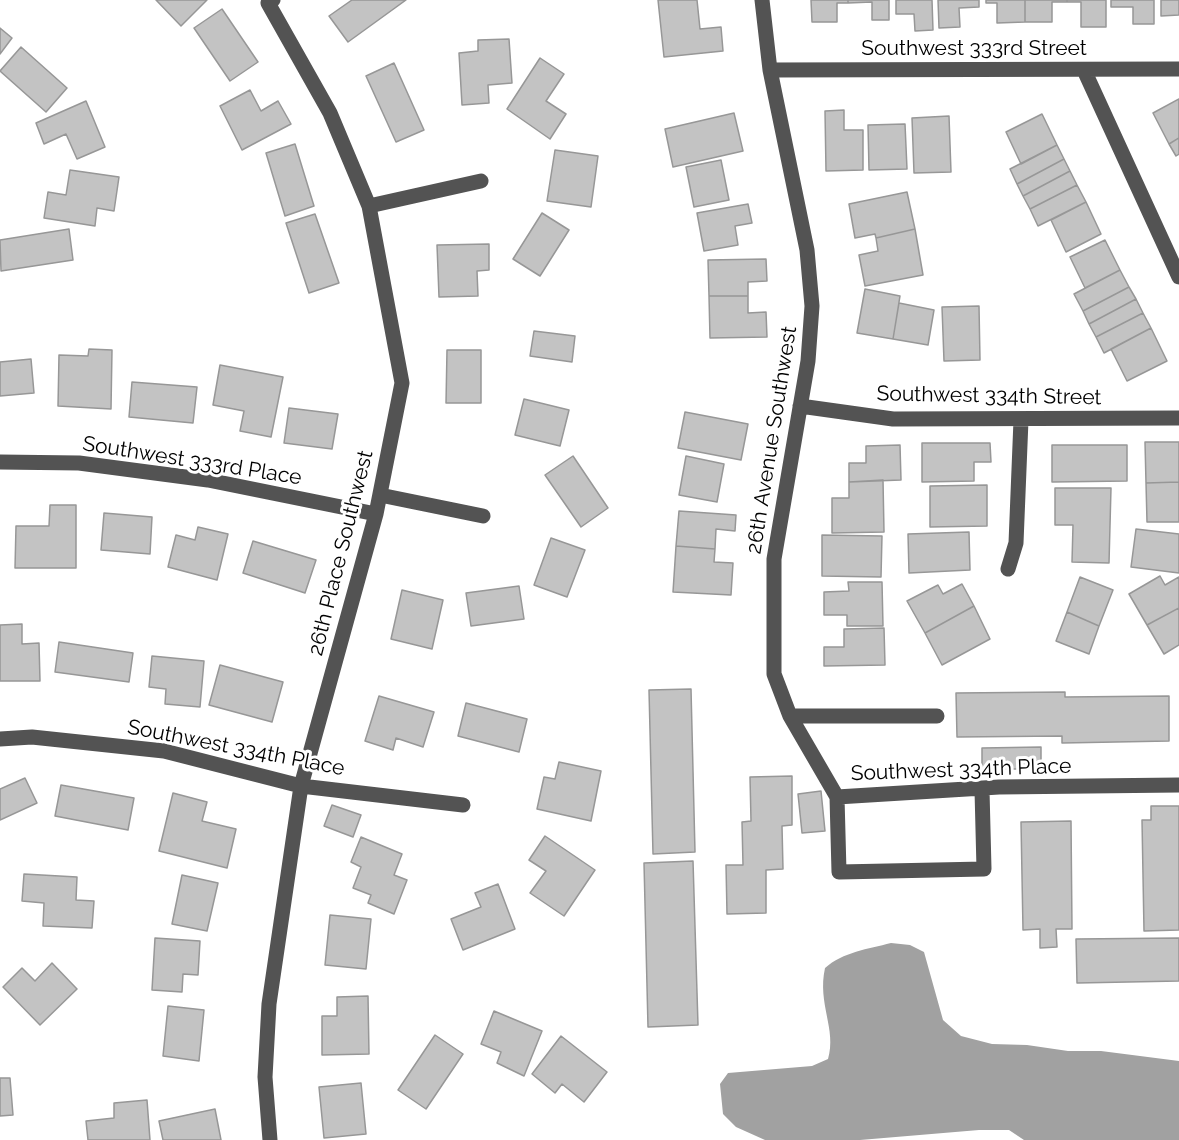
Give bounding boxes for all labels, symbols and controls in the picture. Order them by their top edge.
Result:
street label: Southwest 333rd Street [861,36,1087,62]
street label: 26th Avenue Southwest [742,324,802,556]
street label: Southwest 334th Street [876,381,1102,411]
street label: Southwest 333rd Place [81,431,303,491]
street label: 26th Place Southwest [303,448,379,658]
street label: Southwest 334th Place [125,715,347,781]
street label: Southwest 334th Place [850,754,1072,786]

